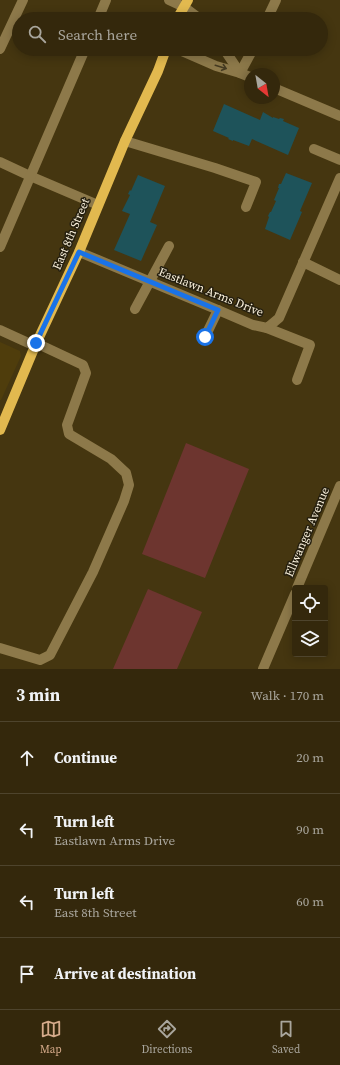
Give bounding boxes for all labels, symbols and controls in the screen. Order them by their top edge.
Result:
search box [12,12,328,56]
icon: search [26,23,48,45]
text: Search here [58,24,137,45]
one-way arrow [214,64,227,71]
north arrow [244,68,280,104]
street label: East 8th Street [49,196,93,272]
street label: Eastlawn Arms Drive [156,264,266,320]
route start [196,328,214,346]
route end [27,334,45,352]
street label: Ellwanger Avenue [281,485,333,579]
map controls [292,585,328,657]
button: locate [292,585,328,621]
button: layers [292,621,328,657]
text: 3 min [16,683,60,707]
text: Walk · 170 m [251,687,324,704]
icon: ahead [16,747,38,769]
text: Continue [54,747,117,768]
text: 20 m [296,749,324,766]
text: Turn left [54,811,114,832]
icon: left [16,819,38,841]
text: 90 m [296,821,324,838]
text: Eastlawn Arms Drive [54,832,175,849]
text: Turn left [54,883,114,904]
icon: left [16,891,38,913]
text: 60 m [296,893,324,910]
text: East 8th Street [54,904,137,921]
icon: arrive [16,963,38,985]
text: Arrive at destination [54,963,196,984]
tab: Map [40,1018,62,1057]
tab: Directions [141,1018,192,1057]
tab: Saved [272,1018,300,1057]

